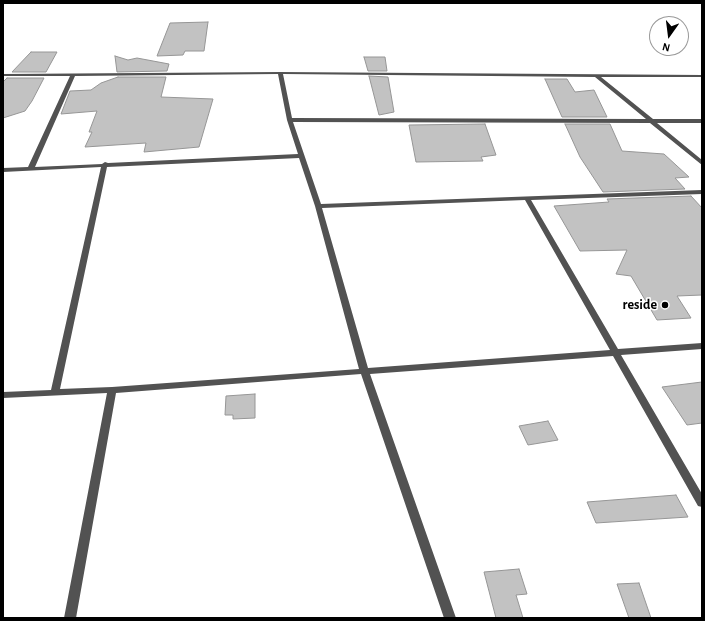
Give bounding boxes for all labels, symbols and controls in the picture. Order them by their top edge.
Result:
north arrow [649,16,689,56]
text: N [661,41,671,53]
place label: reside [623,297,657,313]
marker: reside [660,300,670,310]

